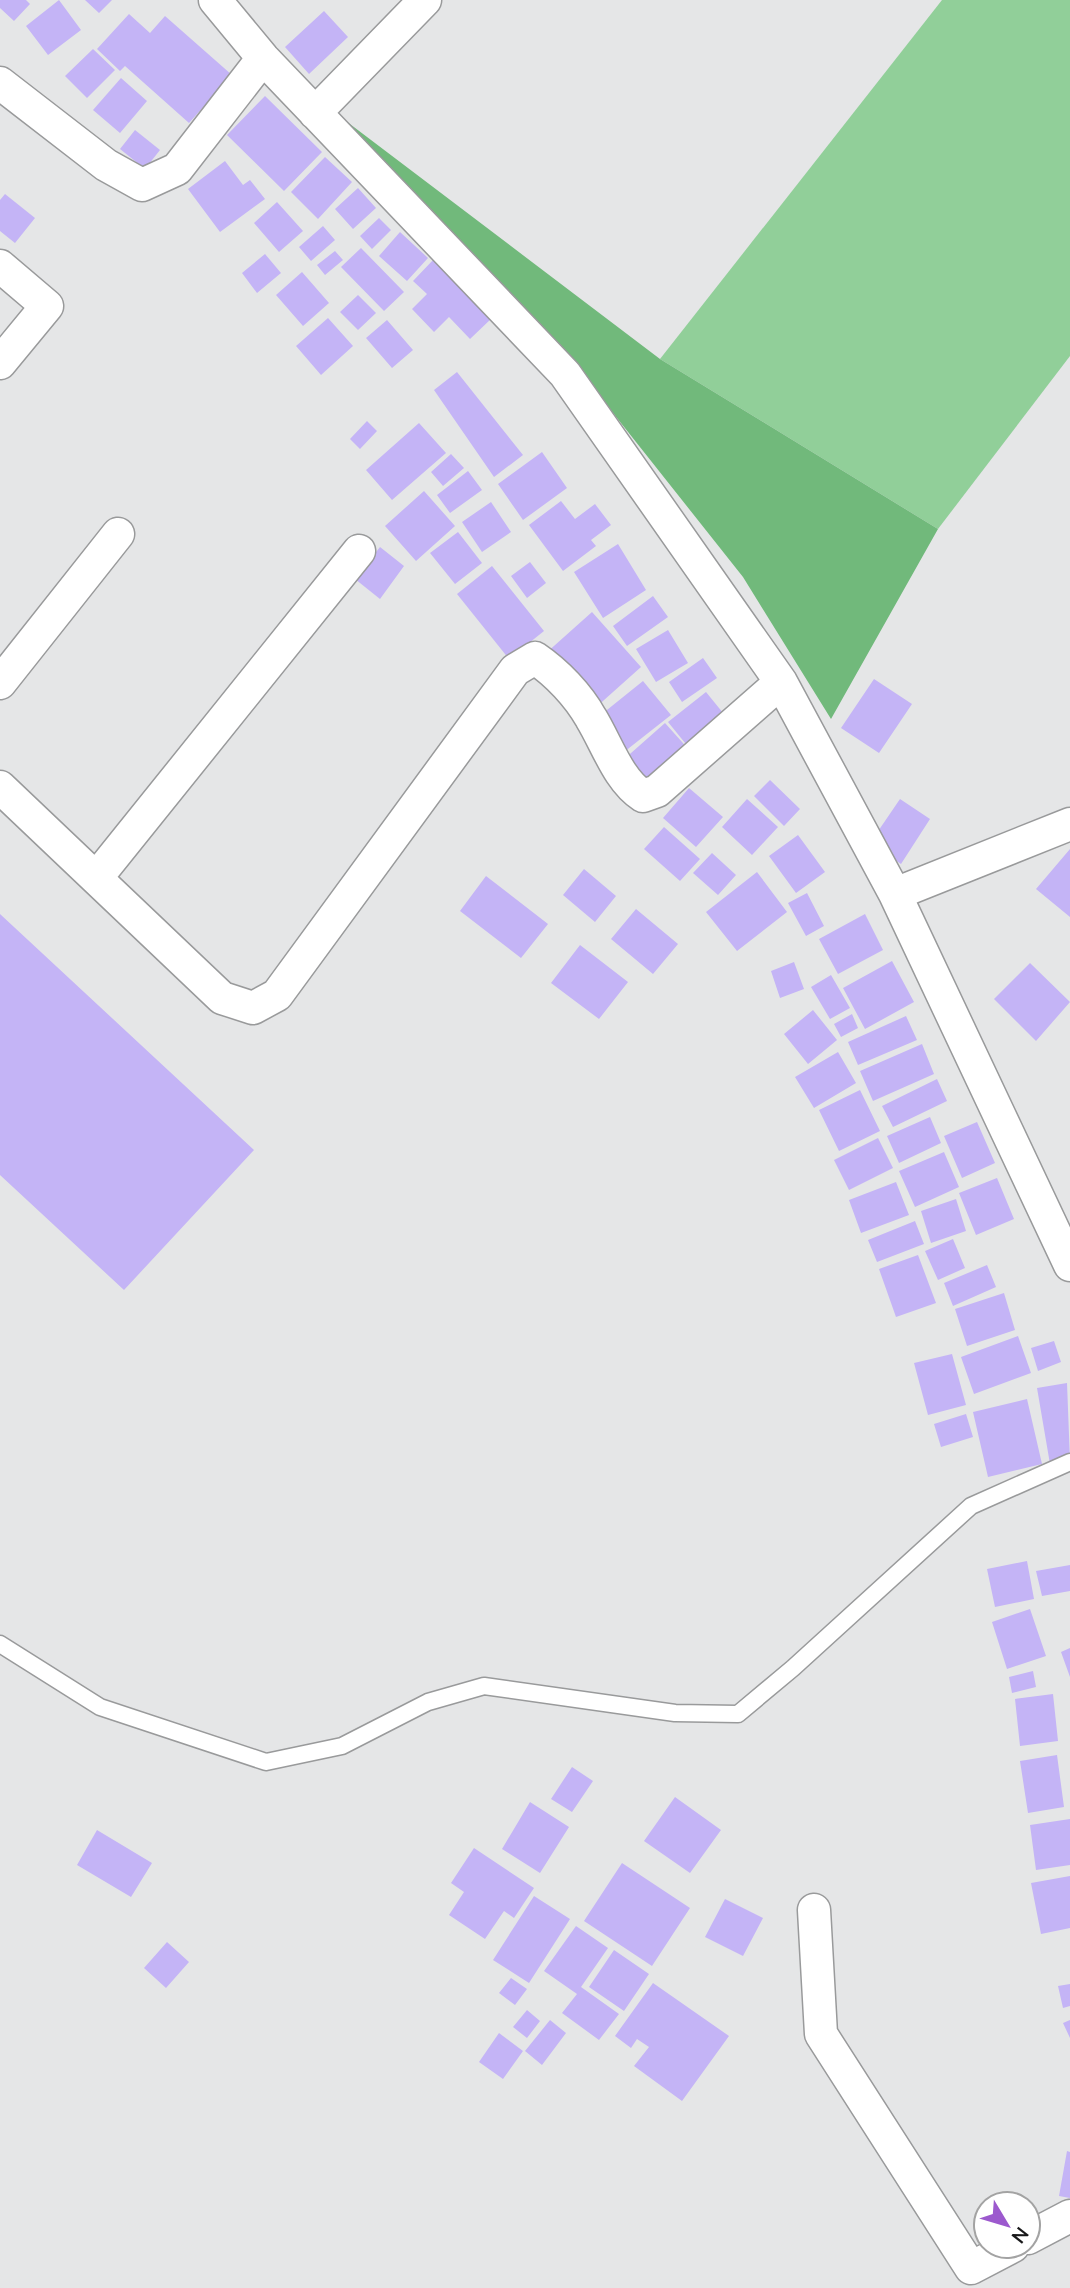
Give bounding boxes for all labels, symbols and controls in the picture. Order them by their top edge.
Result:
north arrow [972,2190,1042,2260]
text: N [1005,2221,1034,2248]

